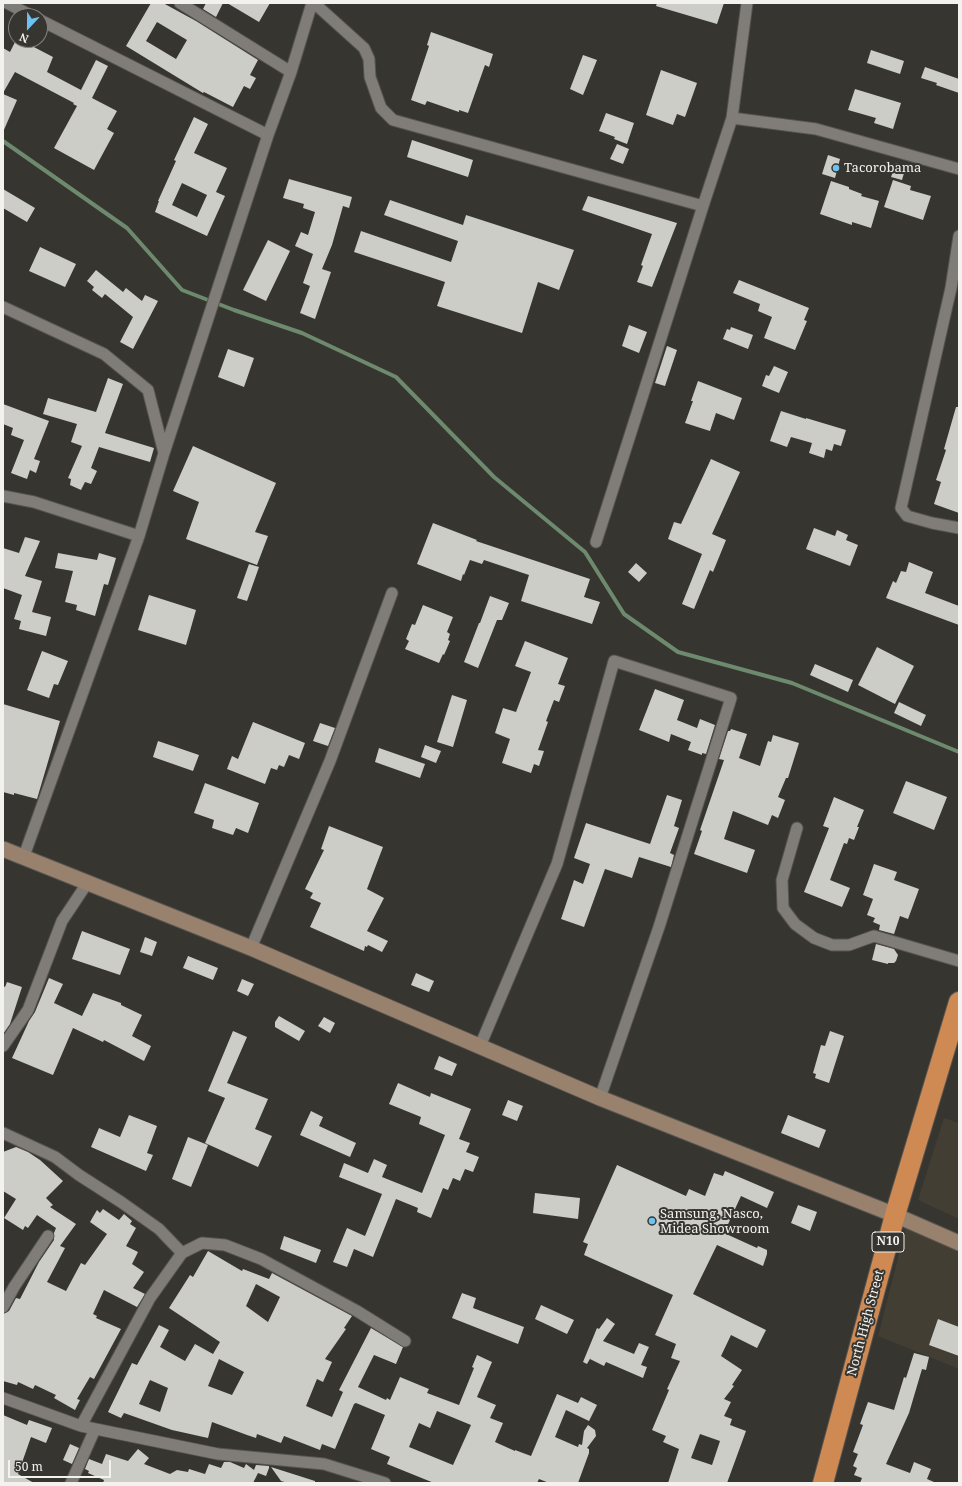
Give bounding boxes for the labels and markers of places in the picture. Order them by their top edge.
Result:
place label: Tacorobama [844,160,921,176]
marker: Tacorobama [831,163,841,173]
place label: Samsung, Nasco, Midea Showroom [660,1206,769,1237]
marker: Samsung, Nasco, Midea Showroom [647,1216,657,1226]

